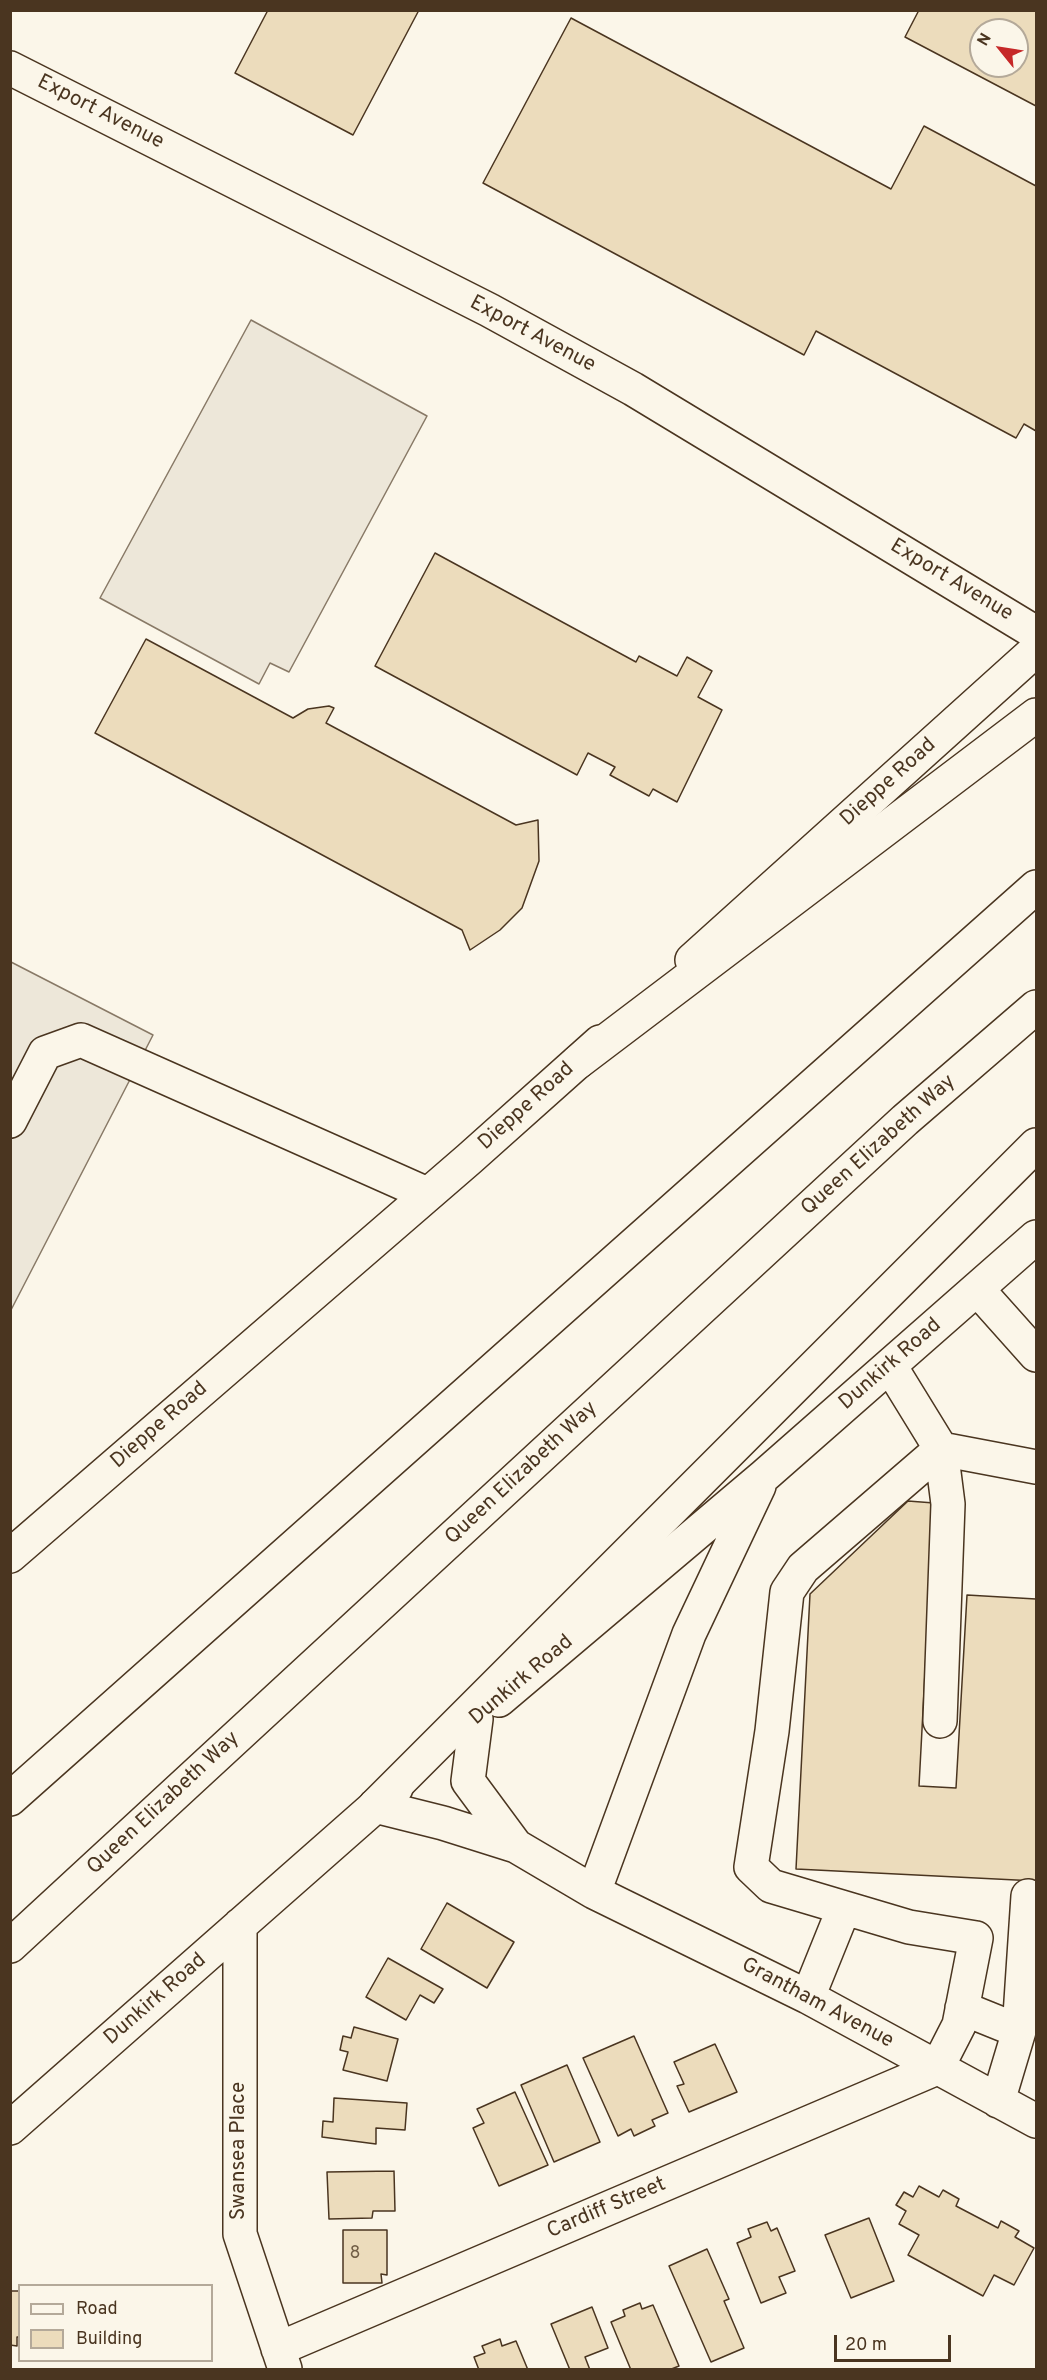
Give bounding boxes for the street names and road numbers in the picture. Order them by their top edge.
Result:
street label: Export Avenue [32,70,168,156]
street label: Export Avenue [465,291,599,379]
street label: Export Avenue [885,534,1017,628]
street label: Dieppe Road [836,733,942,833]
street label: Dieppe Road [474,1057,580,1157]
street label: Queen Elizabeth Way [797,1070,961,1222]
street label: Dunkirk Road [835,1314,947,1416]
street label: Dieppe Road [106,1377,214,1475]
street label: Queen Elizabeth Way [441,1397,603,1551]
street label: Dunkirk Road [465,1630,579,1732]
street label: Queen Elizabeth Way [83,1727,245,1881]
street label: Dunkirk Road [100,1949,212,2051]
street label: Grantham Avenue [737,1953,897,2055]
street label: Swansea Place [227,2082,253,2220]
street label: Cardiff Street [544,2173,670,2245]

